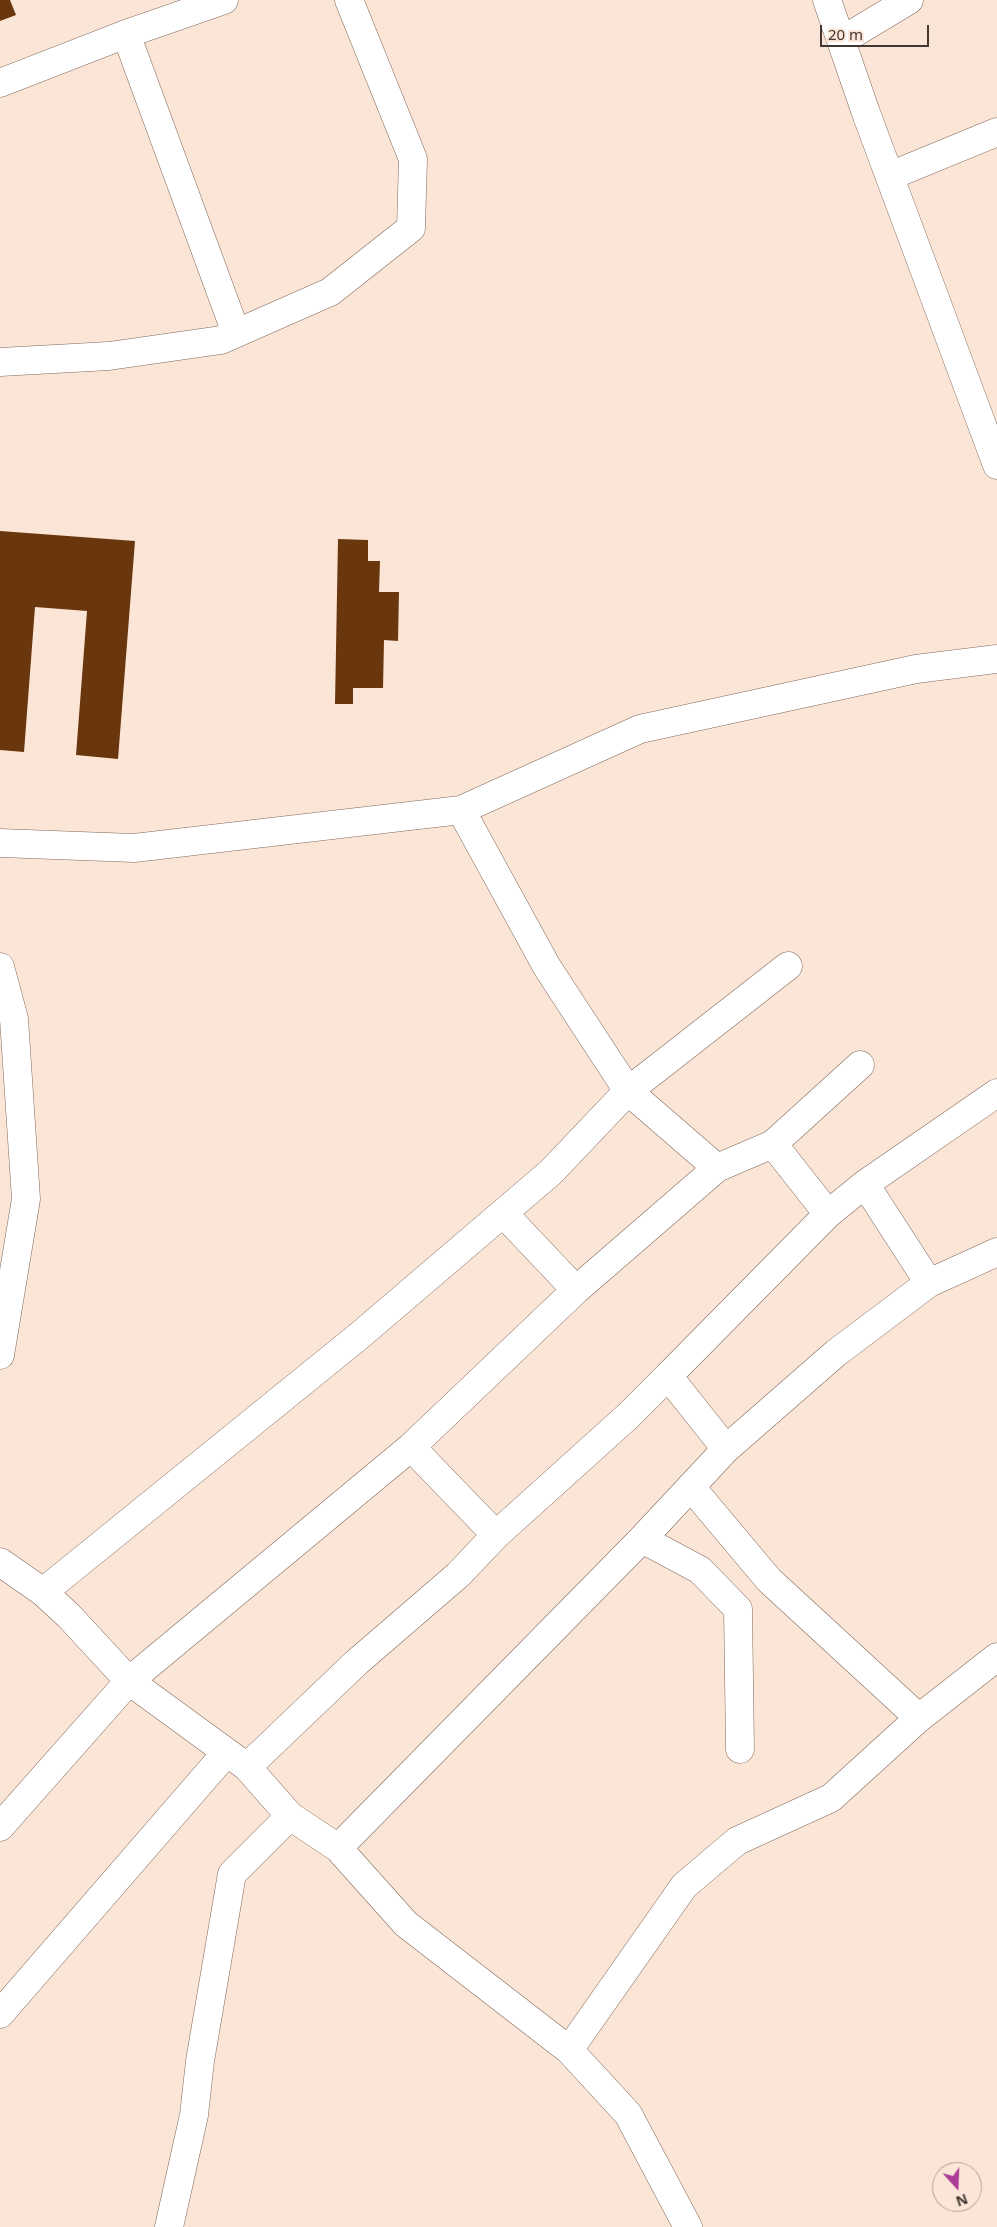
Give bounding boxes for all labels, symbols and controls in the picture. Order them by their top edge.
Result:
scale bar [822,15,931,47]
text: 20 m [828,24,863,44]
north arrow [932,2162,982,2212]
text: N [953,2190,971,2211]

